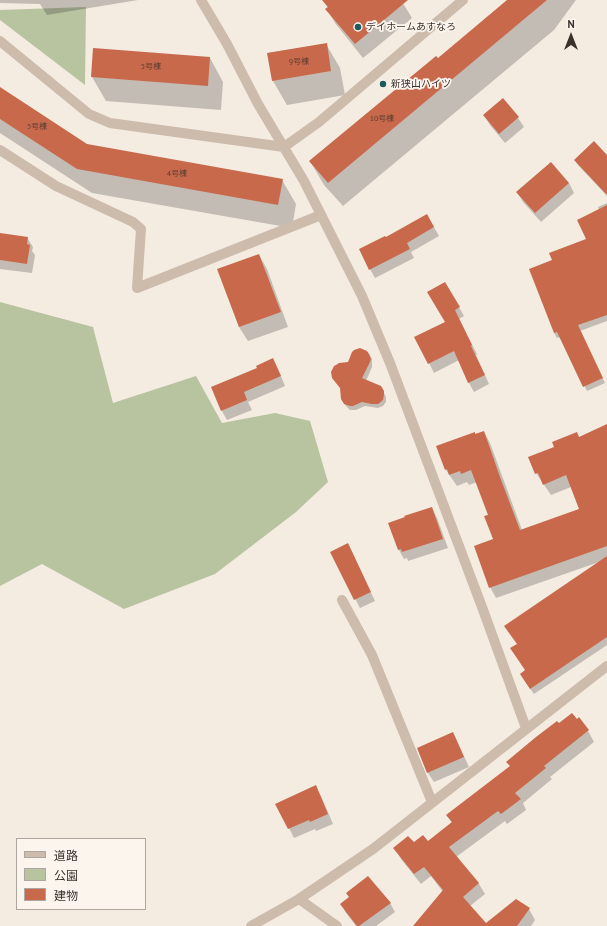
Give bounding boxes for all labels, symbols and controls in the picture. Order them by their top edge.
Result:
north arrow [551,16,591,56]
text: N [567,17,575,31]
place label: デイホームあすなろ [366,21,456,33]
marker: デイホームあすなろ [353,22,363,32]
house number: 9号棟 [289,57,309,67]
house number: 5号棟 [141,62,161,72]
place label: 新狭山ハイツ [391,78,451,90]
marker: 新狭山ハイツ [378,79,388,89]
house number: 10号棟 [370,114,394,124]
house number: 3号棟 [27,122,47,132]
house number: 4号棟 [167,169,187,179]
legend [16,838,146,910]
text: 道路 [54,848,78,863]
text: 公園 [54,868,78,883]
text: 建物 [54,888,78,903]

